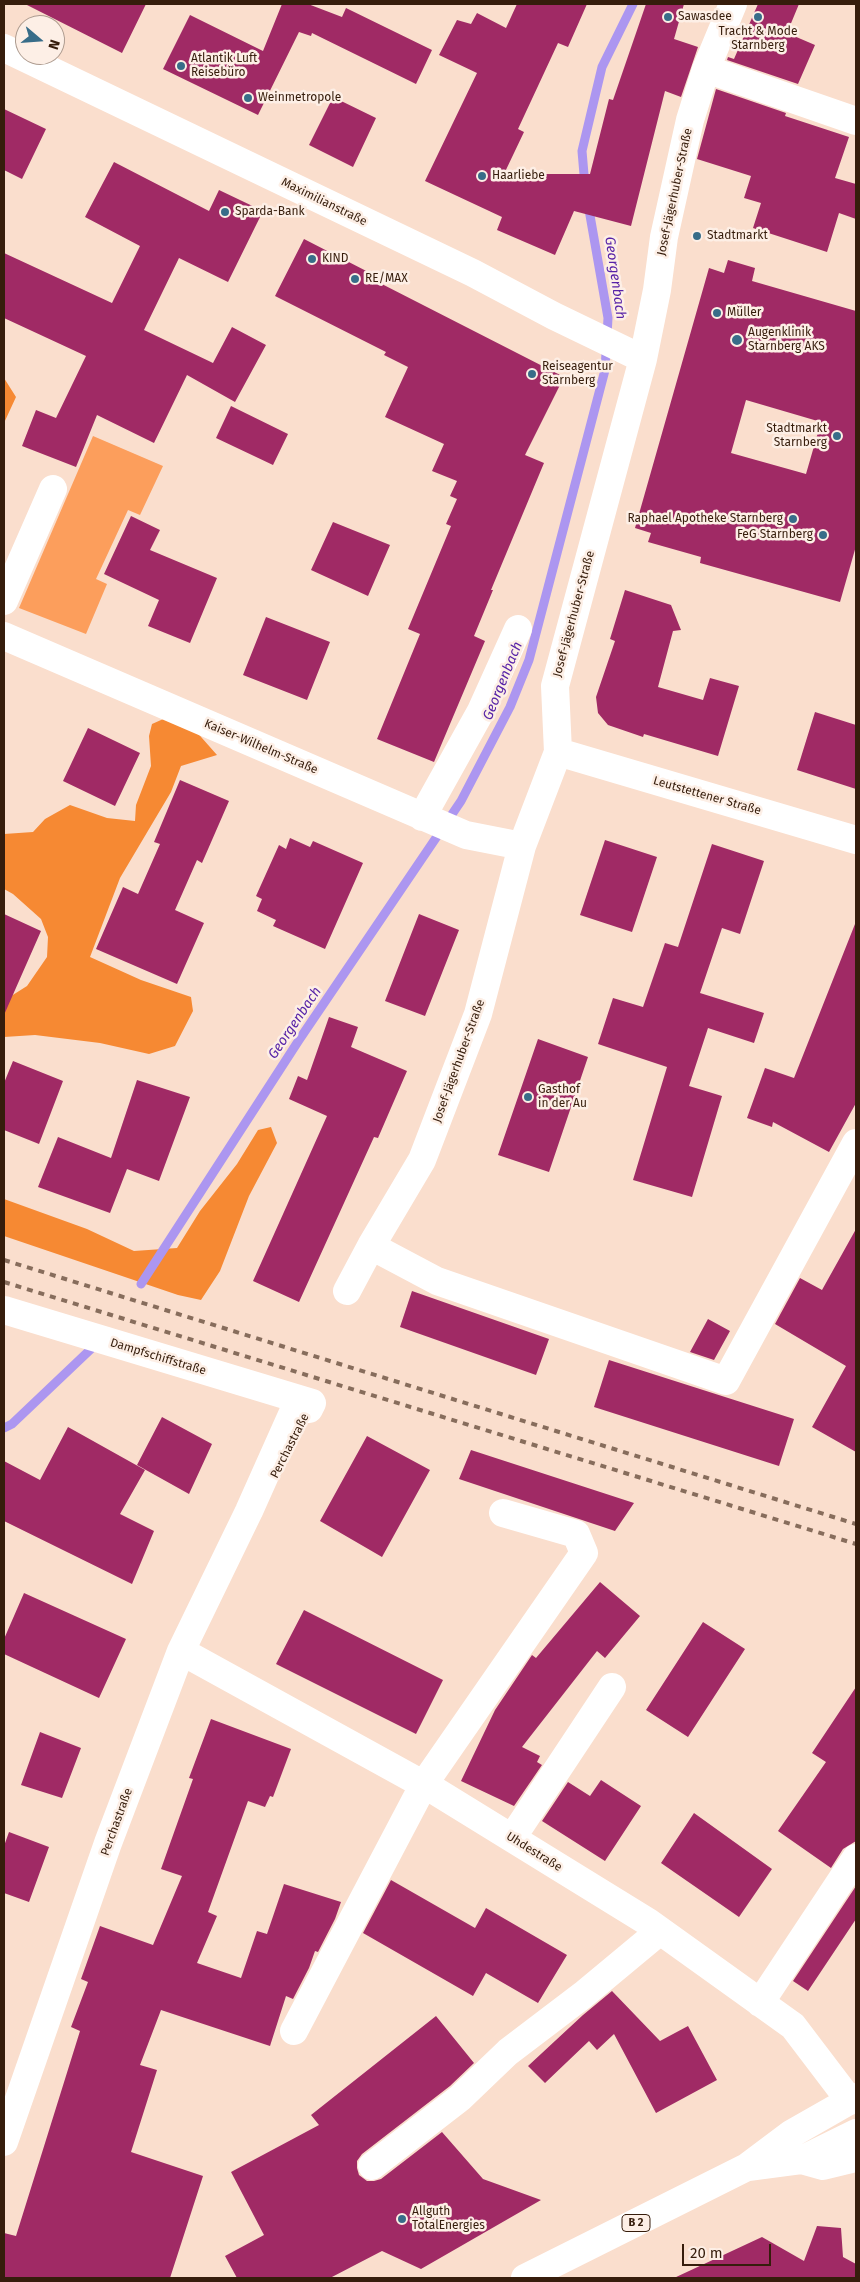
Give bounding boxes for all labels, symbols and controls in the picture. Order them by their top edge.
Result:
place label: Sawasdee [678,10,732,24]
marker: Sawasdee [662,11,674,23]
marker: Tracht & Mode Starnberg [752,11,764,23]
north arrow [15,15,65,65]
place label: Tracht & Mode Starnberg [719,25,797,53]
text: N [44,37,63,52]
place label: Atlantik Luft Reisebüro [191,52,257,80]
marker: Atlantik Luft Reisebüro [175,60,187,72]
place label: Weinmetropole [258,91,341,105]
marker: Weinmetropole [242,92,254,104]
street label: Josef-Jägerhuber-Straße [654,127,696,257]
place label: Haarliebe [492,169,545,183]
marker: Haarliebe [476,170,488,182]
street label: Maximilianstraße [279,175,369,229]
place label: Sparda-Bank [235,205,305,219]
marker: Sparda-Bank [219,206,231,218]
place label: Stadtmarkt [707,229,768,243]
marker: Stadtmarkt [691,230,703,242]
water label: Georgenbach [601,236,629,320]
place label: KIND [322,252,349,266]
marker: KIND [306,253,318,265]
place label: RE/MAX [365,272,408,286]
marker: RE/MAX [349,273,361,285]
place label: Müller [727,306,761,320]
marker: Müller [711,307,723,319]
place label: Augenklinik Starnberg AKS [748,326,825,354]
marker: Augenklinik Starnberg AKS [730,333,744,347]
place label: Reiseagentur Starnberg [542,360,613,388]
marker: Reiseagentur Starnberg [526,368,538,380]
place label: Stadtmarkt Starnberg [766,422,827,450]
marker: Stadtmarkt Starnberg [831,430,843,442]
place label: Raphael Apotheke Starnberg [627,512,783,526]
marker: Raphael Apotheke Starnberg [787,513,799,525]
place label: FeG Starnberg [737,528,813,542]
marker: FeG Starnberg [817,529,829,541]
street label: Josef-Jägerhuber-Straße [550,549,598,679]
water label: Georgenbach [480,639,526,723]
street label: Kaiser-Wilhelm-Straße [202,717,320,777]
street label: Leutstettener Straße [651,774,763,818]
water label: Georgenbach [265,984,325,1062]
street label: Josef-Jägerhuber-Straße [430,997,488,1125]
place label: Gasthof in der Au [538,1083,587,1111]
marker: Gasthof in der Au [522,1091,534,1103]
street label: Dampfschiffstraße [108,1336,208,1378]
street label: Perchastraße [267,1411,313,1481]
street label: Perchastraße [98,1786,136,1858]
street label: Uhdestraße [503,1829,565,1875]
place label: Allguth TotalEnergies [412,2205,485,2233]
marker: Allguth TotalEnergies [396,2213,408,2225]
road number: B 2 [622,2214,650,2232]
scale bar [685,2234,774,2266]
text: 20 m [690,2244,723,2262]

